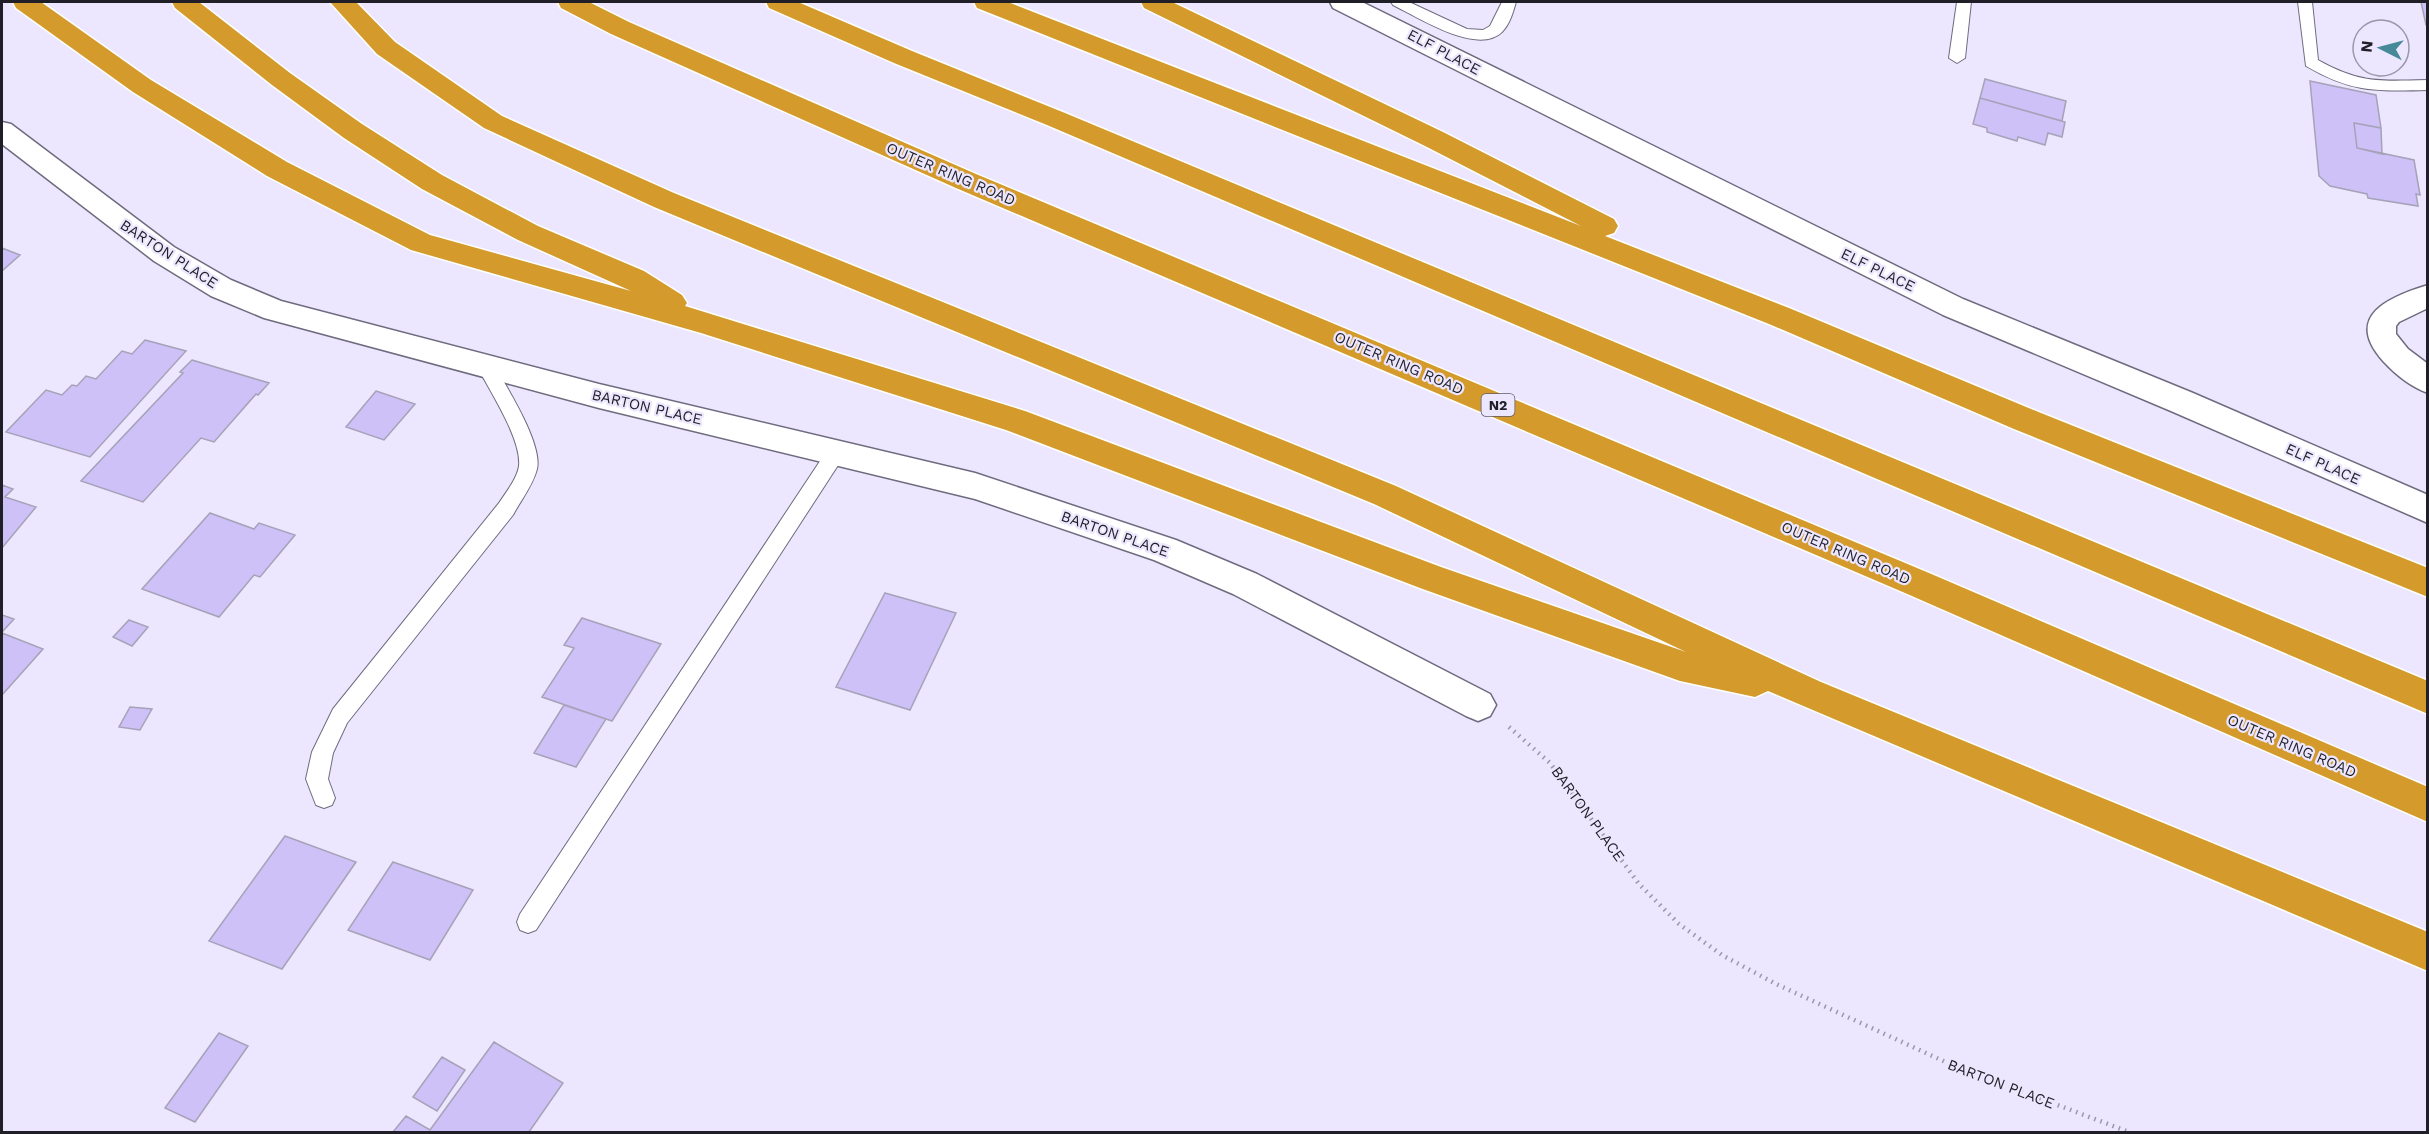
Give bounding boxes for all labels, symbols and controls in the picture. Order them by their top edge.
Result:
north arrow [2351,18,2411,78]
street label: ELF PLACE [1404,25,1484,79]
text: N [2357,40,2377,53]
street label: OUTER RING ROAD [884,139,1018,209]
street label: BARTON PLACE [117,216,221,292]
street label: ELF PLACE [1838,244,1918,296]
street label: OUTER RING ROAD [1332,328,1466,398]
street label: BARTON PLACE [590,386,704,428]
road number: N2 [1482,394,1514,416]
street label: ELF PLACE [2283,440,2363,488]
street label: BARTON PLACE [1059,507,1171,561]
street label: OUTER RING ROAD [1779,518,1913,588]
street label: OUTER RING ROAD [2225,711,2359,781]
street label: BARTON PLACE [1548,763,1628,865]
street label: BARTON PLACE [1945,1055,2057,1113]

